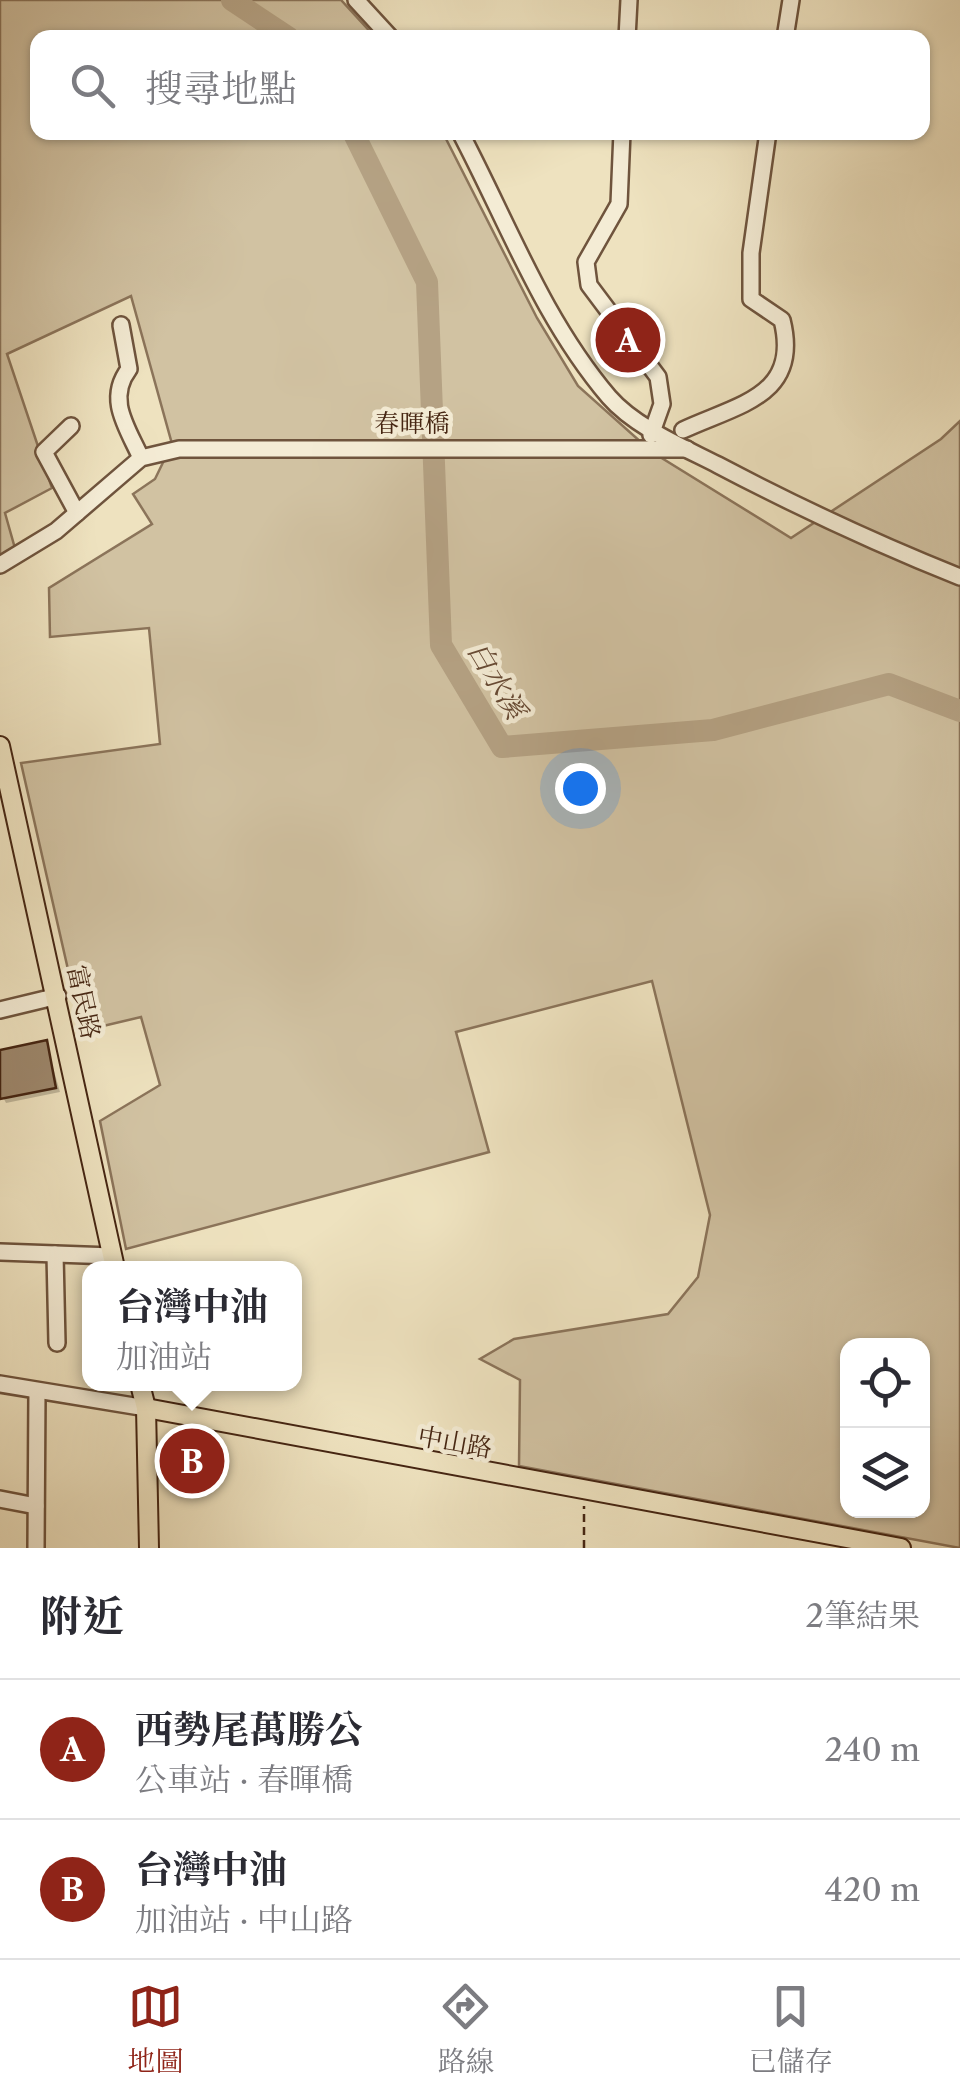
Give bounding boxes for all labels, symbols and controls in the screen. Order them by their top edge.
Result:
search box [30,30,930,140]
icon: search [65,58,120,113]
text: 搜尋地點 [145,65,297,112]
pin: A [596,302,660,378]
street label: 春暉橋 [374,408,450,439]
water label: 白水溪 [461,635,535,727]
your location [555,763,606,814]
street label: 富民路 [61,962,106,1042]
popup [82,1261,302,1391]
text: 台灣中油 [116,1283,268,1330]
text: 加油站 [116,1337,212,1376]
map controls [840,1338,930,1518]
button: locate [840,1338,930,1428]
street label: 中山路 [415,1421,495,1464]
pin: B [160,1424,224,1498]
button: layers [840,1428,930,1518]
text: 附近 [40,1590,124,1642]
text: 2筆結果 [806,1596,920,1635]
text: 西勢尾萬勝公 [135,1706,363,1753]
text: A [60,1730,85,1769]
text: 240 m [824,1730,920,1769]
text: 公車站 · 春暉橋 [135,1760,353,1799]
text: 台灣中油 [135,1846,287,1893]
text: B [61,1870,84,1909]
text: 420 m [824,1870,920,1909]
text: 加油站 · 中山路 [135,1900,353,1939]
tab: 地圖 [127,1979,183,2079]
tab: 路線 [438,1979,494,2079]
tab: 已儲存 [749,1979,833,2079]

